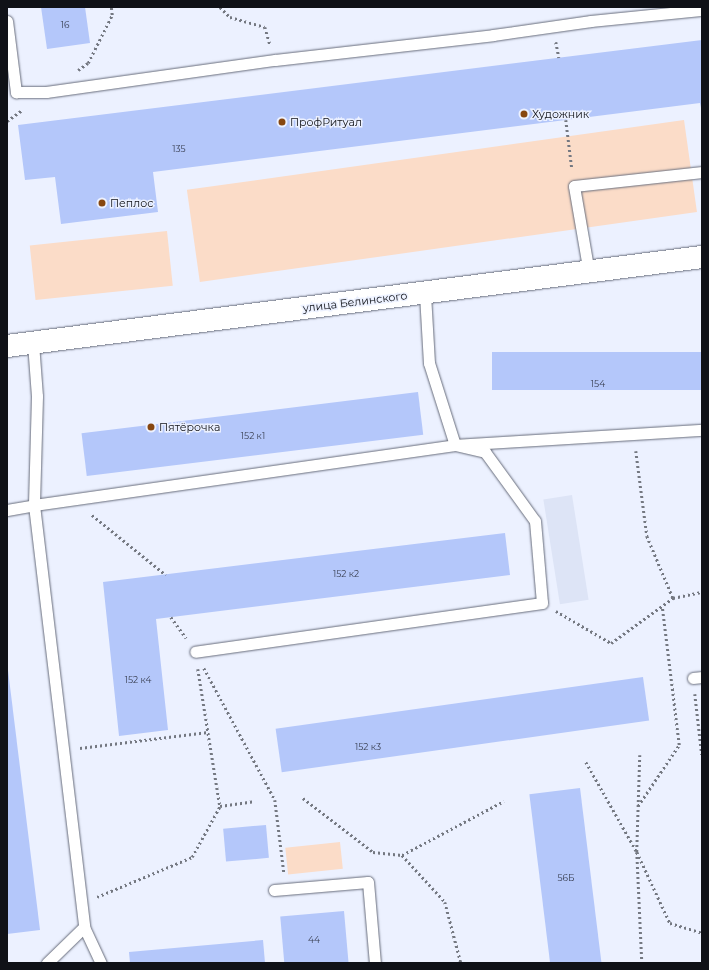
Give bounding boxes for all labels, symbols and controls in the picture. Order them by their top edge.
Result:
house number: 16 [61,20,69,30]
place label: Художник [532,107,589,121]
marker: Художник [519,109,529,119]
place label: ПрофРитуал [290,115,362,129]
marker: ПрофРитуал [277,117,287,127]
house number: 135 [172,144,186,154]
place label: Пеплос [110,196,153,210]
marker: Пеплос [97,198,107,208]
street label: улица Белинского [302,289,408,315]
house number: 154 [591,379,605,389]
place label: Пятёрочка [159,420,220,434]
marker: Пятёрочка [146,422,156,432]
house number: 152 к1 [241,431,265,441]
house number: 152 к2 [333,569,359,579]
house number: 152 к4 [125,675,151,685]
house number: 152 к3 [355,742,381,752]
house number: 56Б [557,873,575,883]
house number: 44 [308,935,320,945]

